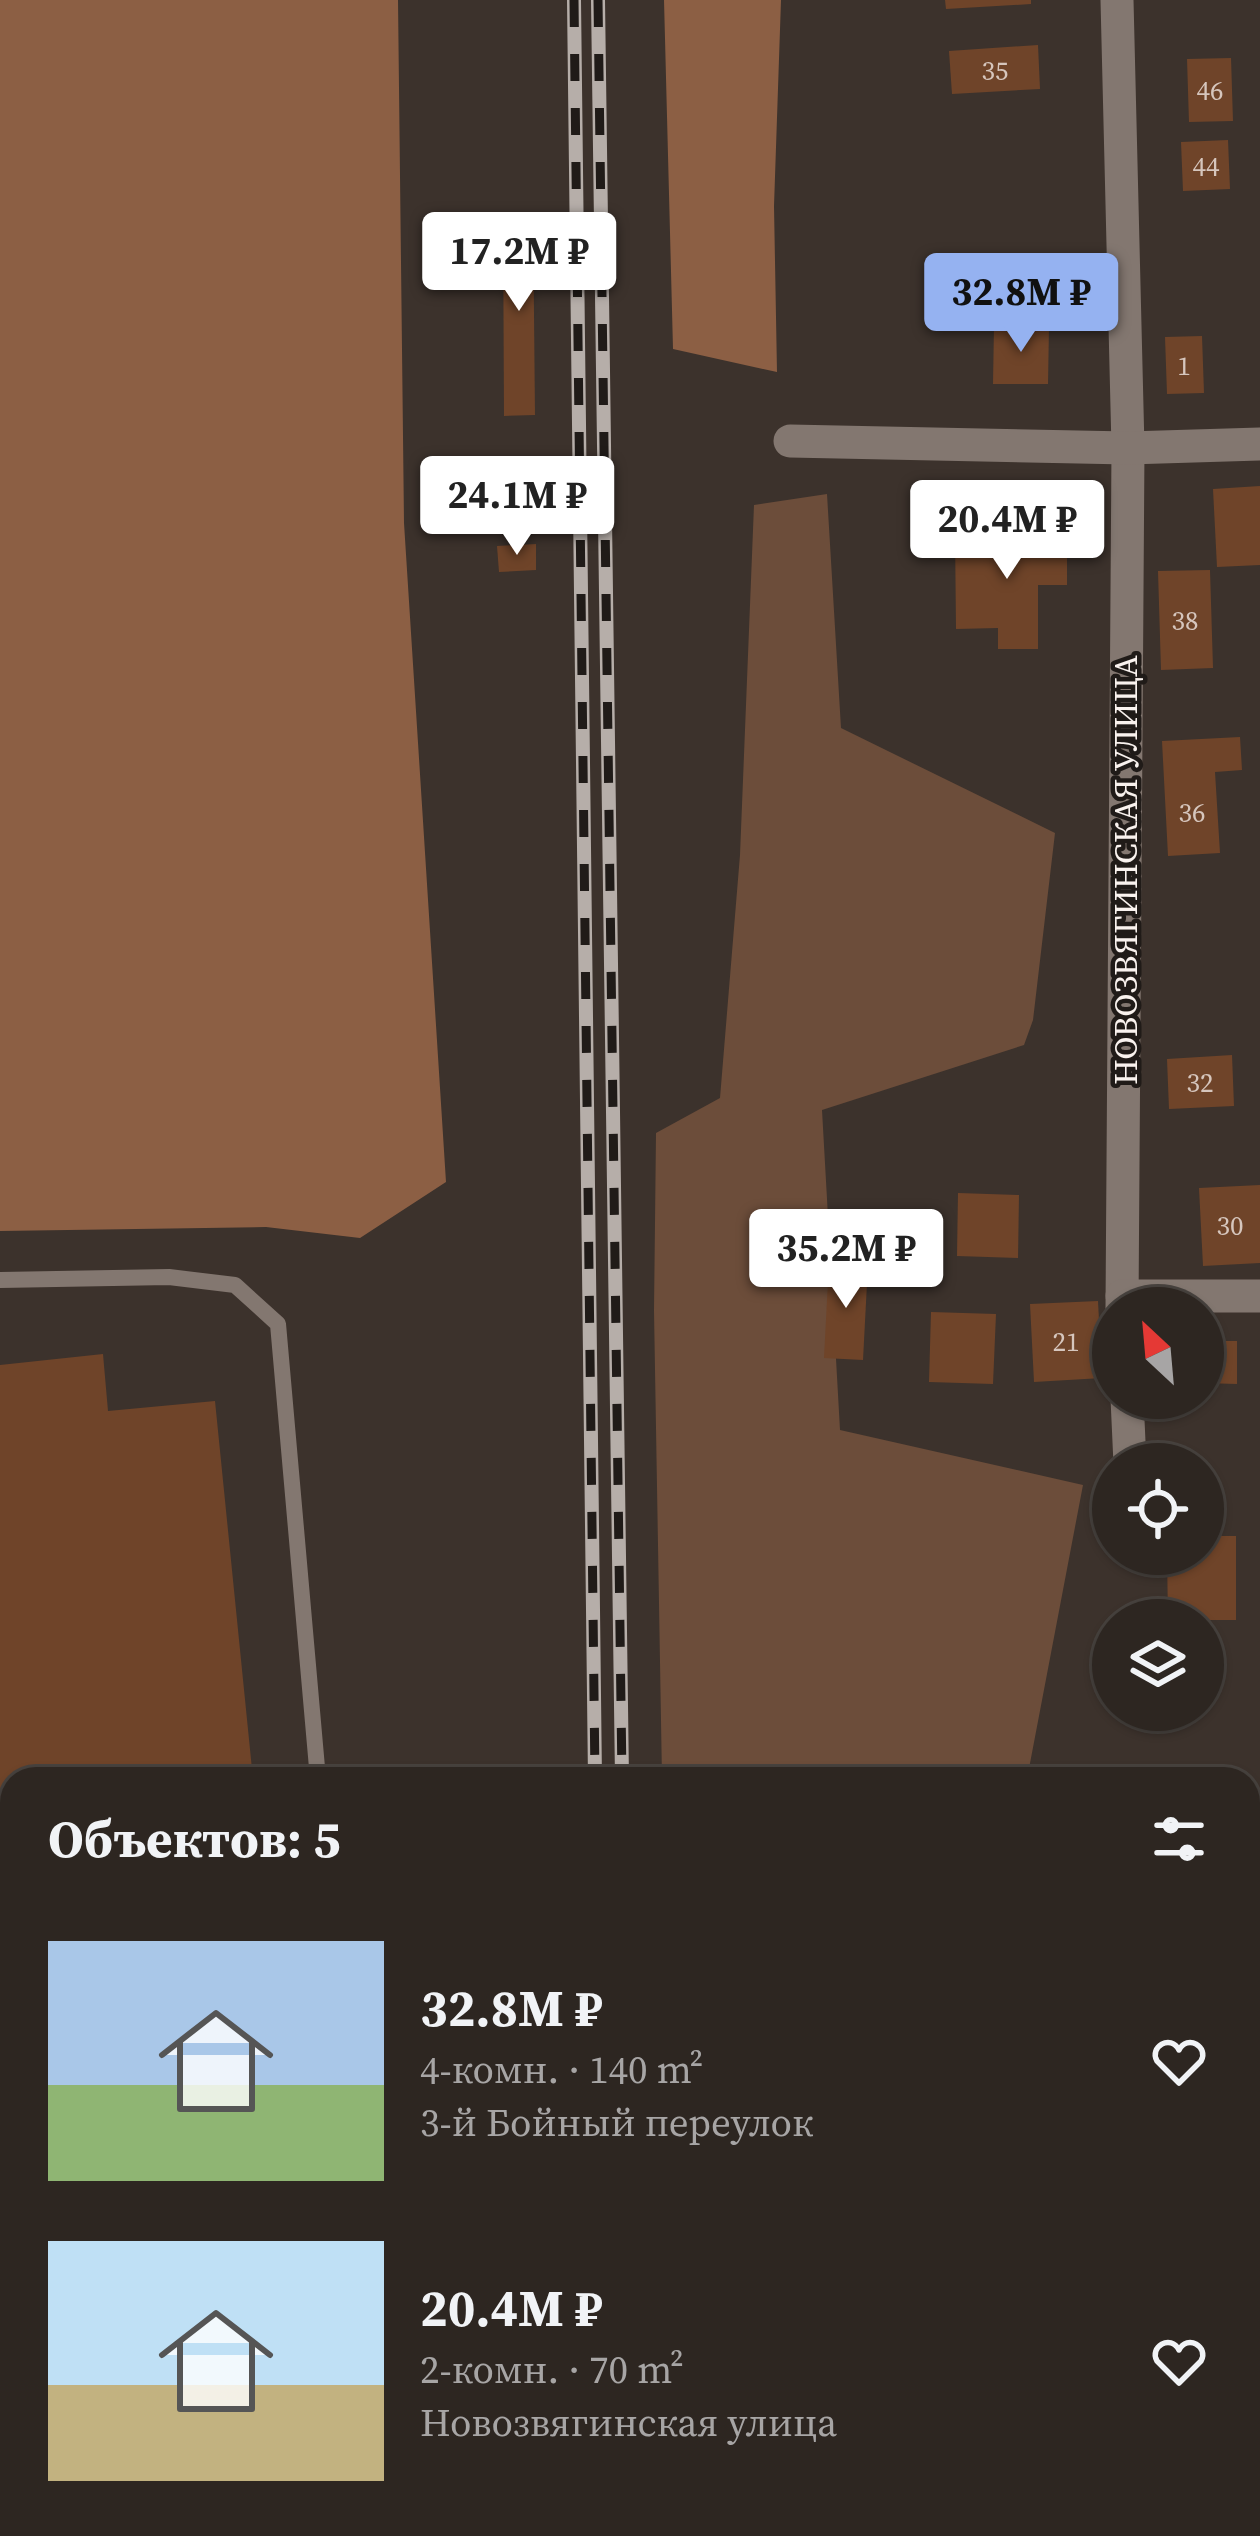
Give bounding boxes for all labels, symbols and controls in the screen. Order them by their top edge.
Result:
house number: 35 [982,52,1009,89]
house number: 46 [1197,72,1224,109]
house number: 44 [1193,148,1220,185]
pin: 17.2M ₽ [408,212,630,314]
text: 17.2M ₽ [449,224,589,277]
pin: 32.8M ₽ [910,253,1132,355]
text: 32.8M ₽ [951,265,1091,318]
house number: 1 [1177,347,1191,384]
pin: 24.1M ₽ [406,456,628,558]
text: 24.1M ₽ [447,468,587,521]
pin: 20.4M ₽ [896,480,1118,582]
text: 20.4M ₽ [937,492,1077,545]
house number: 38 [1172,602,1199,639]
street label: НОВОЗВЯГИНСКАЯ УЛИЦА [1103,655,1148,1085]
house number: 36 [1179,794,1206,831]
house number: 32 [1187,1064,1214,1101]
house number: 30 [1217,1207,1244,1244]
pin: 35.2M ₽ [735,1209,957,1311]
text: 35.2M ₽ [776,1221,916,1274]
north arrow [1092,1287,1224,1419]
map controls [1092,1287,1224,1731]
house number: 21 [1053,1323,1080,1360]
button: locate [1092,1443,1224,1575]
button: layers [1092,1599,1224,1731]
text: Объектов: 5 [48,1804,341,1874]
icon: filters [1146,1806,1212,1872]
text: 32.8M ₽ [420,1973,602,2043]
icon: home [144,1989,288,2133]
icon: heart [1146,2028,1212,2094]
text: 4-комн. · 140 m² [420,2043,704,2096]
text: 3-й Бойный переулок [420,2096,814,2149]
text: 20.4M ₽ [420,2273,602,2343]
icon: home [144,2289,288,2433]
icon: heart [1146,2328,1212,2394]
text: 2-комн. · 70 m² [420,2343,684,2396]
text: Новозвягинская улица [420,2396,837,2449]

